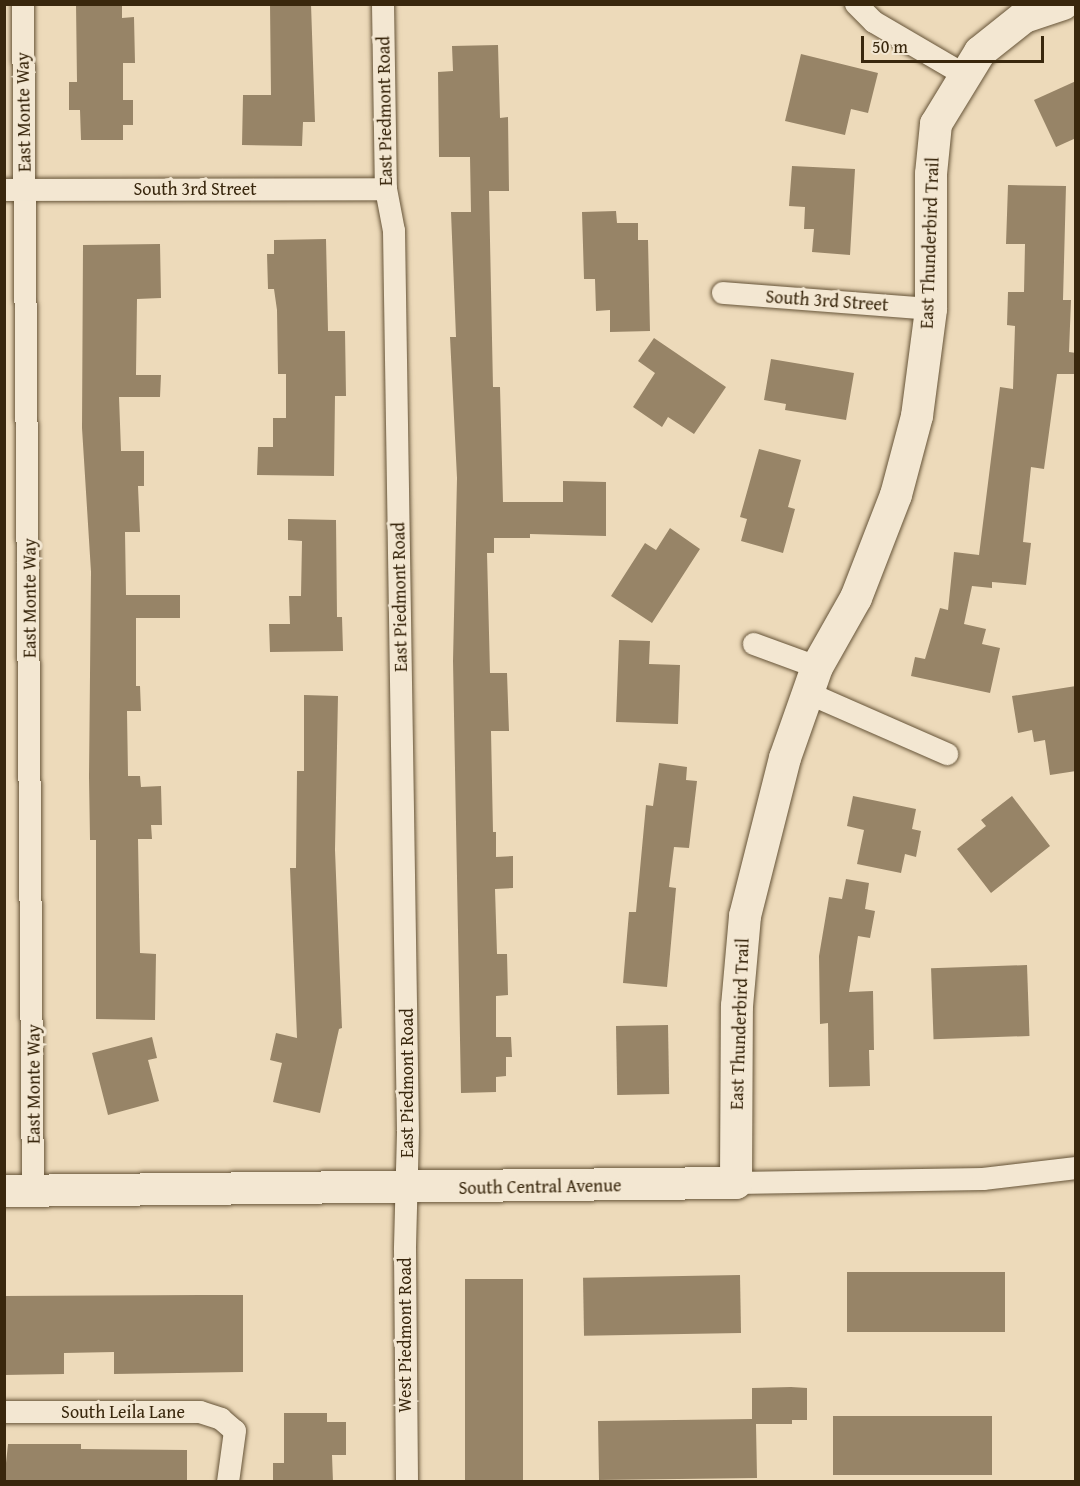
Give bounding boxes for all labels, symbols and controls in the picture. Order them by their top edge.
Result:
scale bar [864,24,1047,62]
text: 50 m [872,33,908,60]
street label: East Piedmont Road [373,36,397,186]
street label: East Monte Way [12,52,36,172]
street label: East Thunderbird Trail [916,157,944,329]
street label: South 3rd Street [133,178,257,200]
street label: South 3rd Street [765,286,889,316]
street label: East Piedmont Road [388,522,412,672]
street label: East Monte Way [19,538,41,658]
street label: East Thunderbird Trail [726,938,754,1110]
street label: East Piedmont Road [396,1008,418,1158]
street label: East Monte Way [23,1024,45,1144]
street label: South Central Avenue [458,1175,622,1199]
street label: West Piedmont Road [394,1257,416,1413]
street label: South Leila Lane [61,1401,185,1423]

